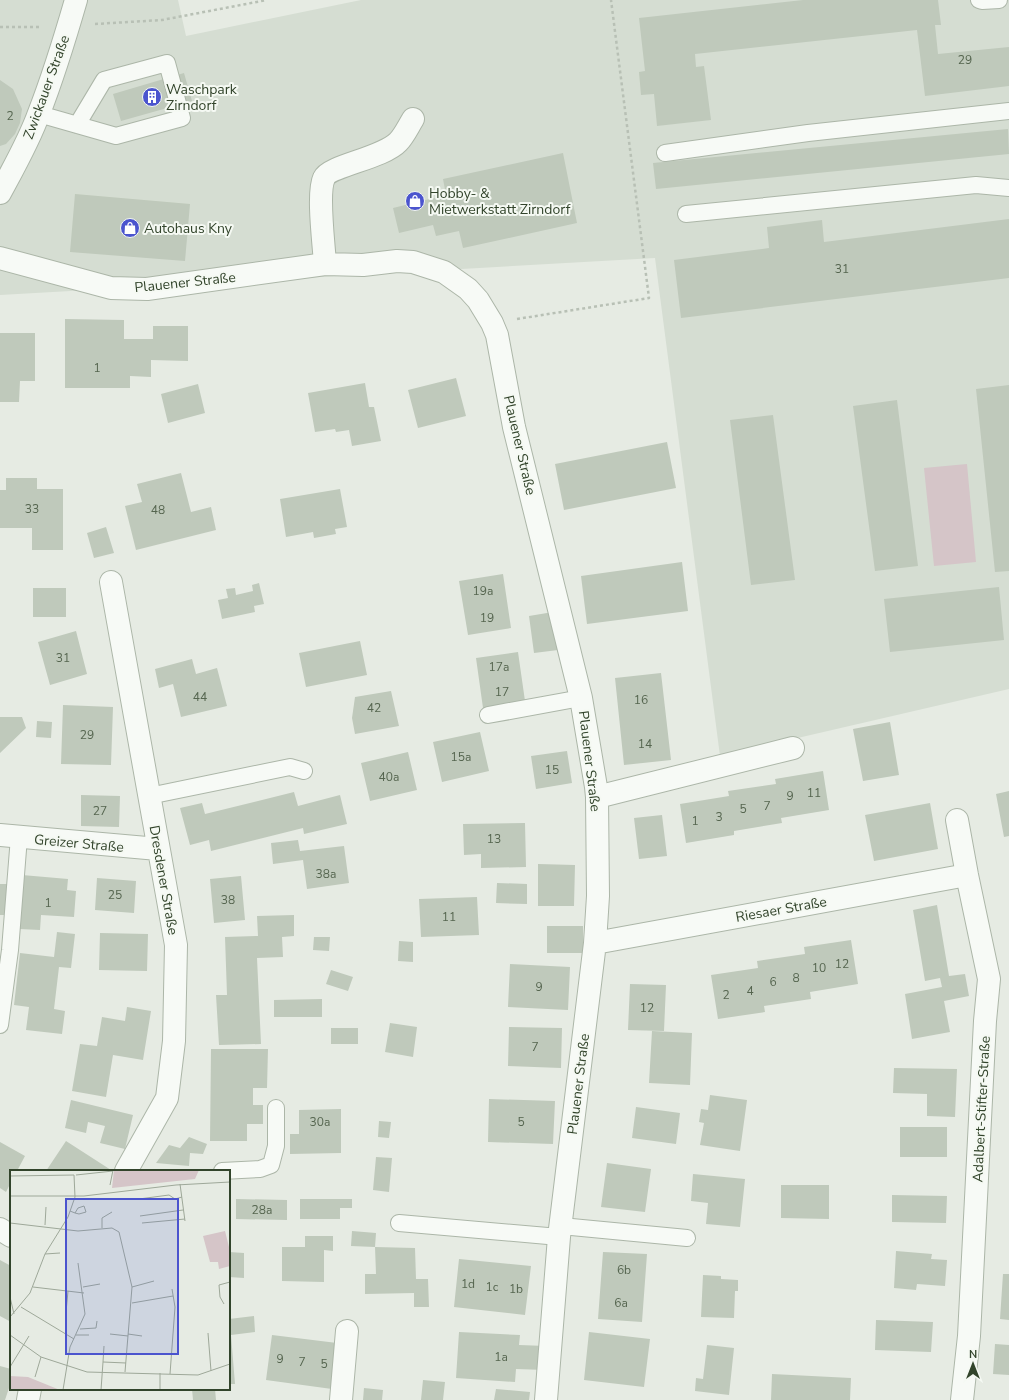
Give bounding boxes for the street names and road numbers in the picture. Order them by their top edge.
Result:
street label: Zwickauer Straße [19,32,74,142]
street label: Plauener Straße [134,268,237,297]
street label: Plauener Straße [499,393,540,497]
street label: Plauener Straße [574,709,605,813]
street label: Dresdener Straße [145,824,183,936]
street label: Greizer Straße [33,830,125,857]
street label: Riesaer Straße [734,892,828,927]
street label: Plauener Straße [563,1032,594,1136]
street label: Adalbert-Stifter-Straße [968,1035,995,1183]

